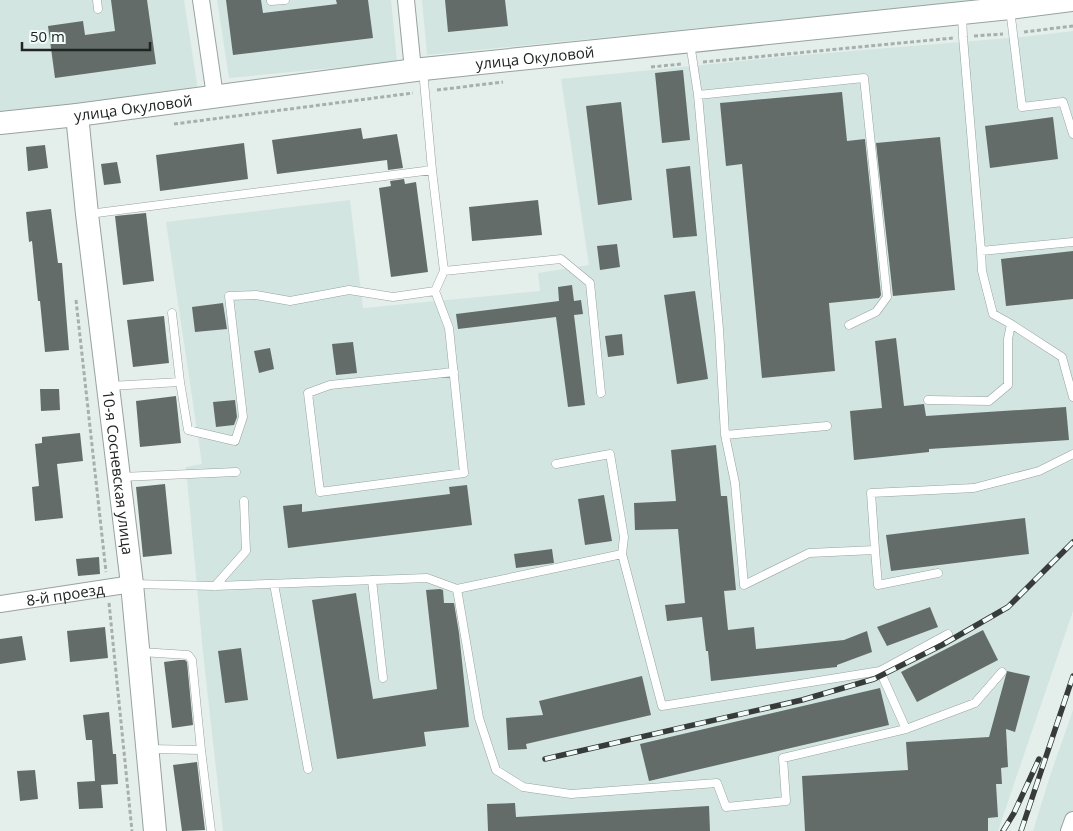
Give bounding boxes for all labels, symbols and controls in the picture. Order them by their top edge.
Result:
scale bar [22,20,150,52]
text: 50 m [30,26,65,46]
street label: улица Окуловой [475,41,595,73]
street label: улица Окуловой [73,90,193,125]
street label: 10-я Сосневская улица [99,389,138,556]
street label: 8-й проезд [25,578,106,610]

